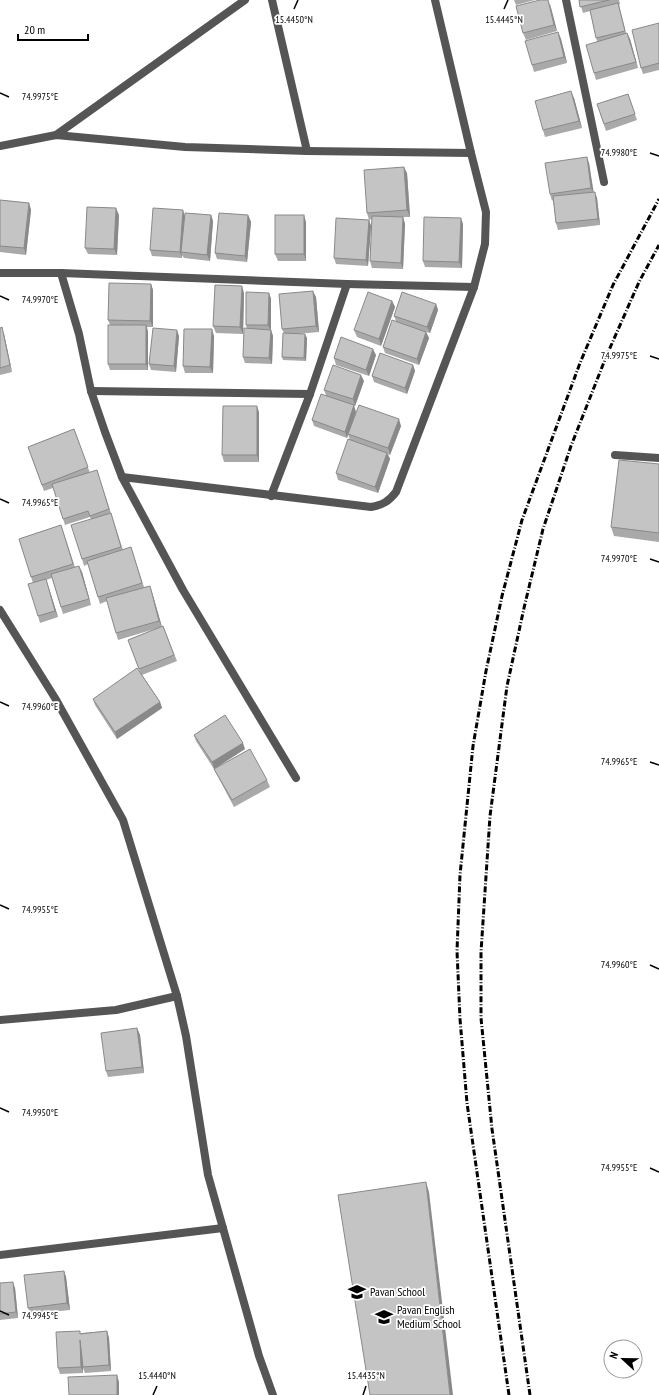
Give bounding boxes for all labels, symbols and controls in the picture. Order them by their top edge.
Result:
text: 15.4450°N [275,13,313,26]
text: 15.4445°N [485,13,523,26]
scale bar [18,16,88,42]
text: 20 m [24,22,45,37]
text: 74.9975°E [22,90,58,103]
text: 74.9980°E [601,146,637,159]
text: 74.9970°E [22,293,58,306]
text: 74.9975°E [601,349,637,362]
text: 74.9965°E [22,496,58,509]
text: 74.9970°E [601,552,637,565]
text: 74.9960°E [22,700,58,713]
text: 74.9965°E [601,755,637,768]
text: 74.9955°E [22,903,58,916]
text: 74.9960°E [601,958,637,971]
text: 74.9950°E [22,1106,58,1119]
text: 74.9955°E [601,1161,637,1174]
school or university icon: Pavan School [347,1282,367,1302]
place label: Pavan School [370,1284,425,1299]
place label: Pavan English Medium School [397,1302,461,1331]
school or university icon: Pavan English Medium School [374,1307,394,1327]
text: 74.9945°E [22,1309,58,1322]
north arrow [603,1339,643,1379]
text: N [606,1350,621,1361]
text: 15.4440°N [138,1369,176,1382]
text: 15.4435°N [347,1369,385,1382]

